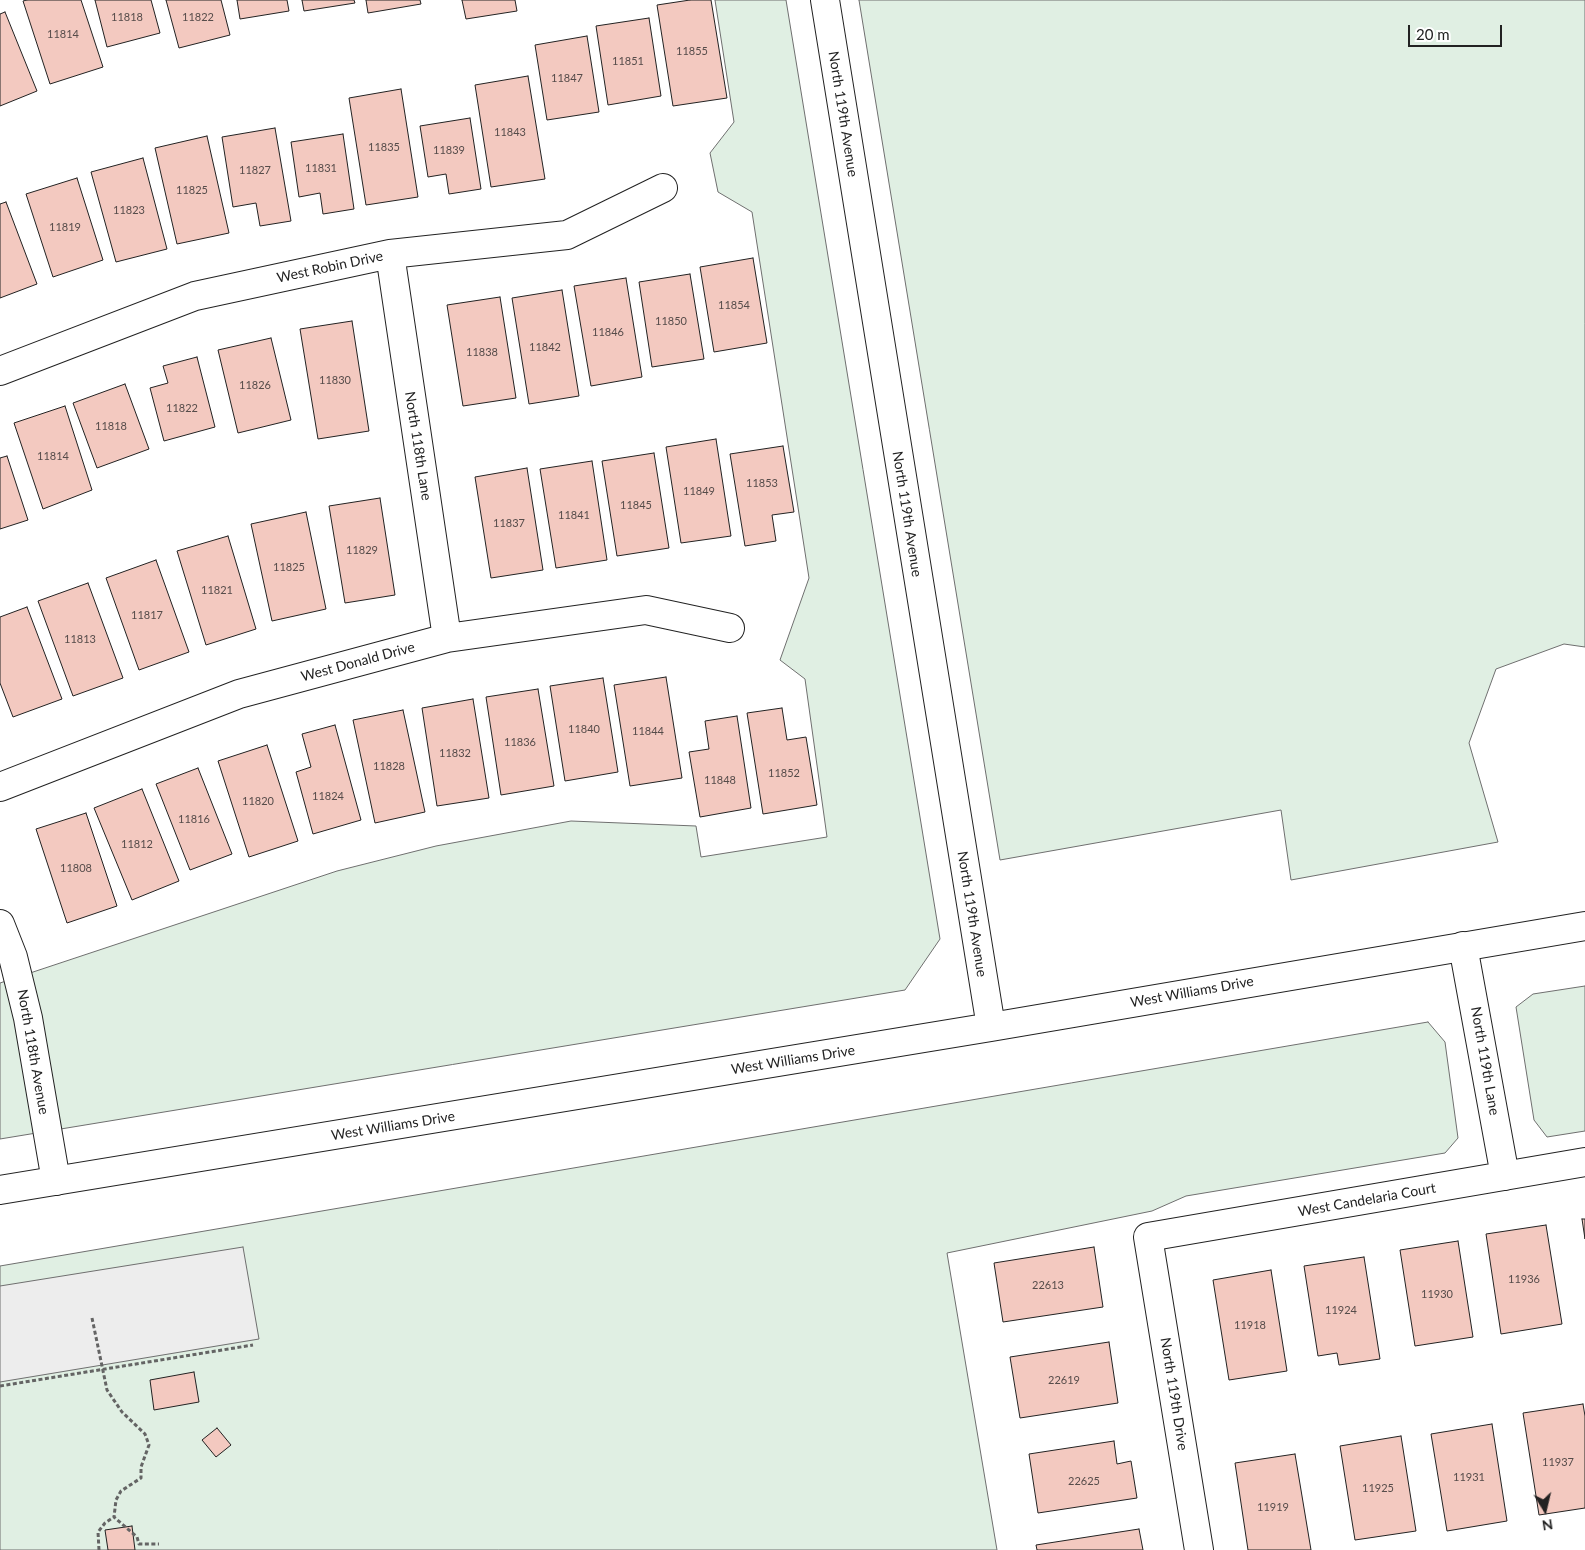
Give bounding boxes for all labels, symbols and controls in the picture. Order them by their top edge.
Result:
house number: 11818 [111,10,143,24]
house number: 11822 [182,10,214,24]
scale bar [1410,15,1504,47]
text: 20 m [1416,25,1450,43]
house number: 11814 [47,27,79,41]
house number: 11855 [676,44,708,58]
street label: North 119th Avenue [825,50,861,178]
house number: 11851 [612,54,644,68]
house number: 11847 [551,71,583,85]
house number: 11843 [494,125,526,139]
house number: 11835 [368,140,400,154]
house number: 11839 [433,143,465,157]
house number: 11831 [305,161,337,175]
house number: 11827 [239,163,271,177]
house number: 11825 [176,183,208,197]
house number: 11823 [113,203,145,217]
house number: 11819 [49,220,81,234]
street label: West Robin Drive [275,248,385,286]
house number: 11854 [718,298,750,312]
house number: 11850 [655,314,687,328]
house number: 11846 [592,325,624,339]
house number: 11842 [529,340,561,354]
house number: 11838 [466,345,498,359]
house number: 11830 [319,373,351,387]
house number: 11826 [239,378,271,392]
street label: North 118th Lane [401,390,435,502]
house number: 11822 [166,401,198,415]
house number: 11818 [95,419,127,433]
house number: 11814 [37,449,69,463]
street label: North 119th Avenue [889,450,925,578]
house number: 11853 [746,476,778,490]
house number: 11849 [683,484,715,498]
house number: 11845 [620,498,652,512]
house number: 11841 [558,508,590,522]
house number: 11837 [493,516,525,530]
house number: 11829 [346,543,378,557]
house number: 11825 [273,560,305,574]
house number: 11821 [201,583,233,597]
house number: 11817 [131,608,163,622]
house number: 11813 [64,632,96,646]
street label: West Donald Drive [299,639,417,685]
house number: 11840 [568,722,600,736]
house number: 11844 [632,724,664,738]
house number: 11836 [504,735,536,749]
house number: 11832 [439,746,471,760]
house number: 11828 [373,759,405,773]
house number: 11852 [768,766,800,780]
house number: 11848 [704,773,736,787]
house number: 11824 [312,789,344,803]
house number: 11820 [242,794,274,808]
house number: 11816 [178,812,210,826]
house number: 11812 [121,837,153,851]
street label: North 119th Avenue [954,850,990,978]
house number: 11808 [60,861,92,875]
street label: West Williams Drive [1129,973,1255,1011]
street label: North 118th Avenue [14,988,52,1116]
street label: North 119th Lane [1467,1005,1503,1117]
street label: West Williams Drive [730,1042,856,1078]
street label: West Williams Drive [330,1108,456,1144]
street label: West Candelaria Court [1297,1180,1437,1220]
house number: 11936 [1508,1272,1540,1286]
house number: 22613 [1032,1278,1064,1292]
house number: 11930 [1421,1287,1453,1301]
house number: 11924 [1325,1303,1357,1317]
house number: 11918 [1234,1318,1266,1332]
street label: North 119th Drive [1157,1336,1191,1452]
house number: 22619 [1048,1373,1080,1387]
house number: 11937 [1542,1455,1574,1469]
house number: 11931 [1453,1470,1485,1484]
house number: 22625 [1068,1474,1100,1488]
house number: 11925 [1362,1481,1394,1495]
north arrow [1520,1485,1570,1535]
house number: 11919 [1257,1500,1289,1514]
text: N [1541,1516,1554,1535]

